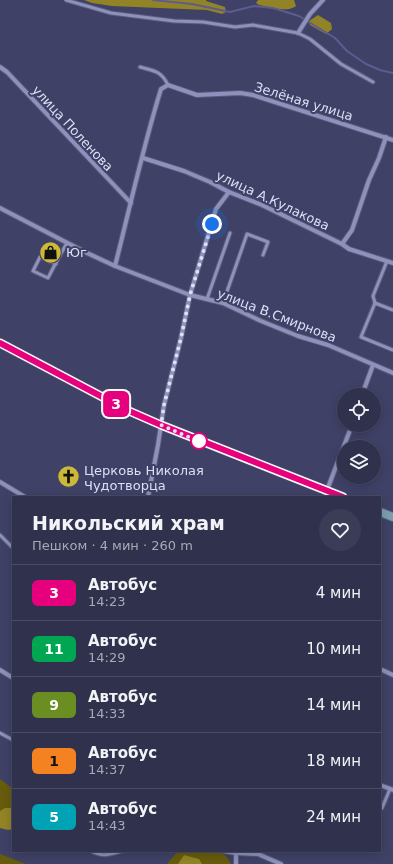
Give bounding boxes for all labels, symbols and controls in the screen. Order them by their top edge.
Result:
street label: Зелёная улица [253,79,355,124]
street label: улица Поленова [29,82,116,174]
street label: улица А.Кулакова [214,168,332,233]
your location [202,214,222,234]
shop icon: Юг [37,239,63,265]
place label: Юг [66,245,87,260]
street label: улица В.Смирнова [215,286,338,345]
map controls [337,388,381,484]
button: locate [337,388,381,432]
line badge: 3 [103,391,129,417]
text: 3 [111,396,121,412]
unlabelled marker [190,432,208,450]
button: layers [337,440,381,484]
place label: Церковь Николая Чудотворца [84,463,204,493]
church icon: Церковь Николая Чудотворца [56,464,82,490]
button: heart [319,509,361,551]
text: Никольский храм [32,512,225,534]
text: Пешком · 4 мин · 260 m [32,538,193,553]
text: Автобус [88,576,157,594]
text: 4 мин [316,584,361,602]
text: 3 [49,585,59,601]
text: 14:23 [88,594,125,609]
text: Автобус [88,632,157,650]
text: 10 мин [306,640,361,658]
text: 11 [44,641,64,657]
text: 14:29 [88,650,125,665]
text: Автобус [88,688,157,706]
text: 14 мин [306,696,361,714]
text: 9 [49,697,59,713]
text: 14:33 [88,706,125,721]
text: Автобус [88,744,157,762]
text: 18 мин [306,752,361,770]
text: 1 [49,753,59,769]
text: 14:37 [88,762,125,777]
text: Автобус [88,800,157,818]
text: 24 мин [306,808,361,826]
text: 5 [49,809,59,825]
text: 14:43 [88,818,125,833]

